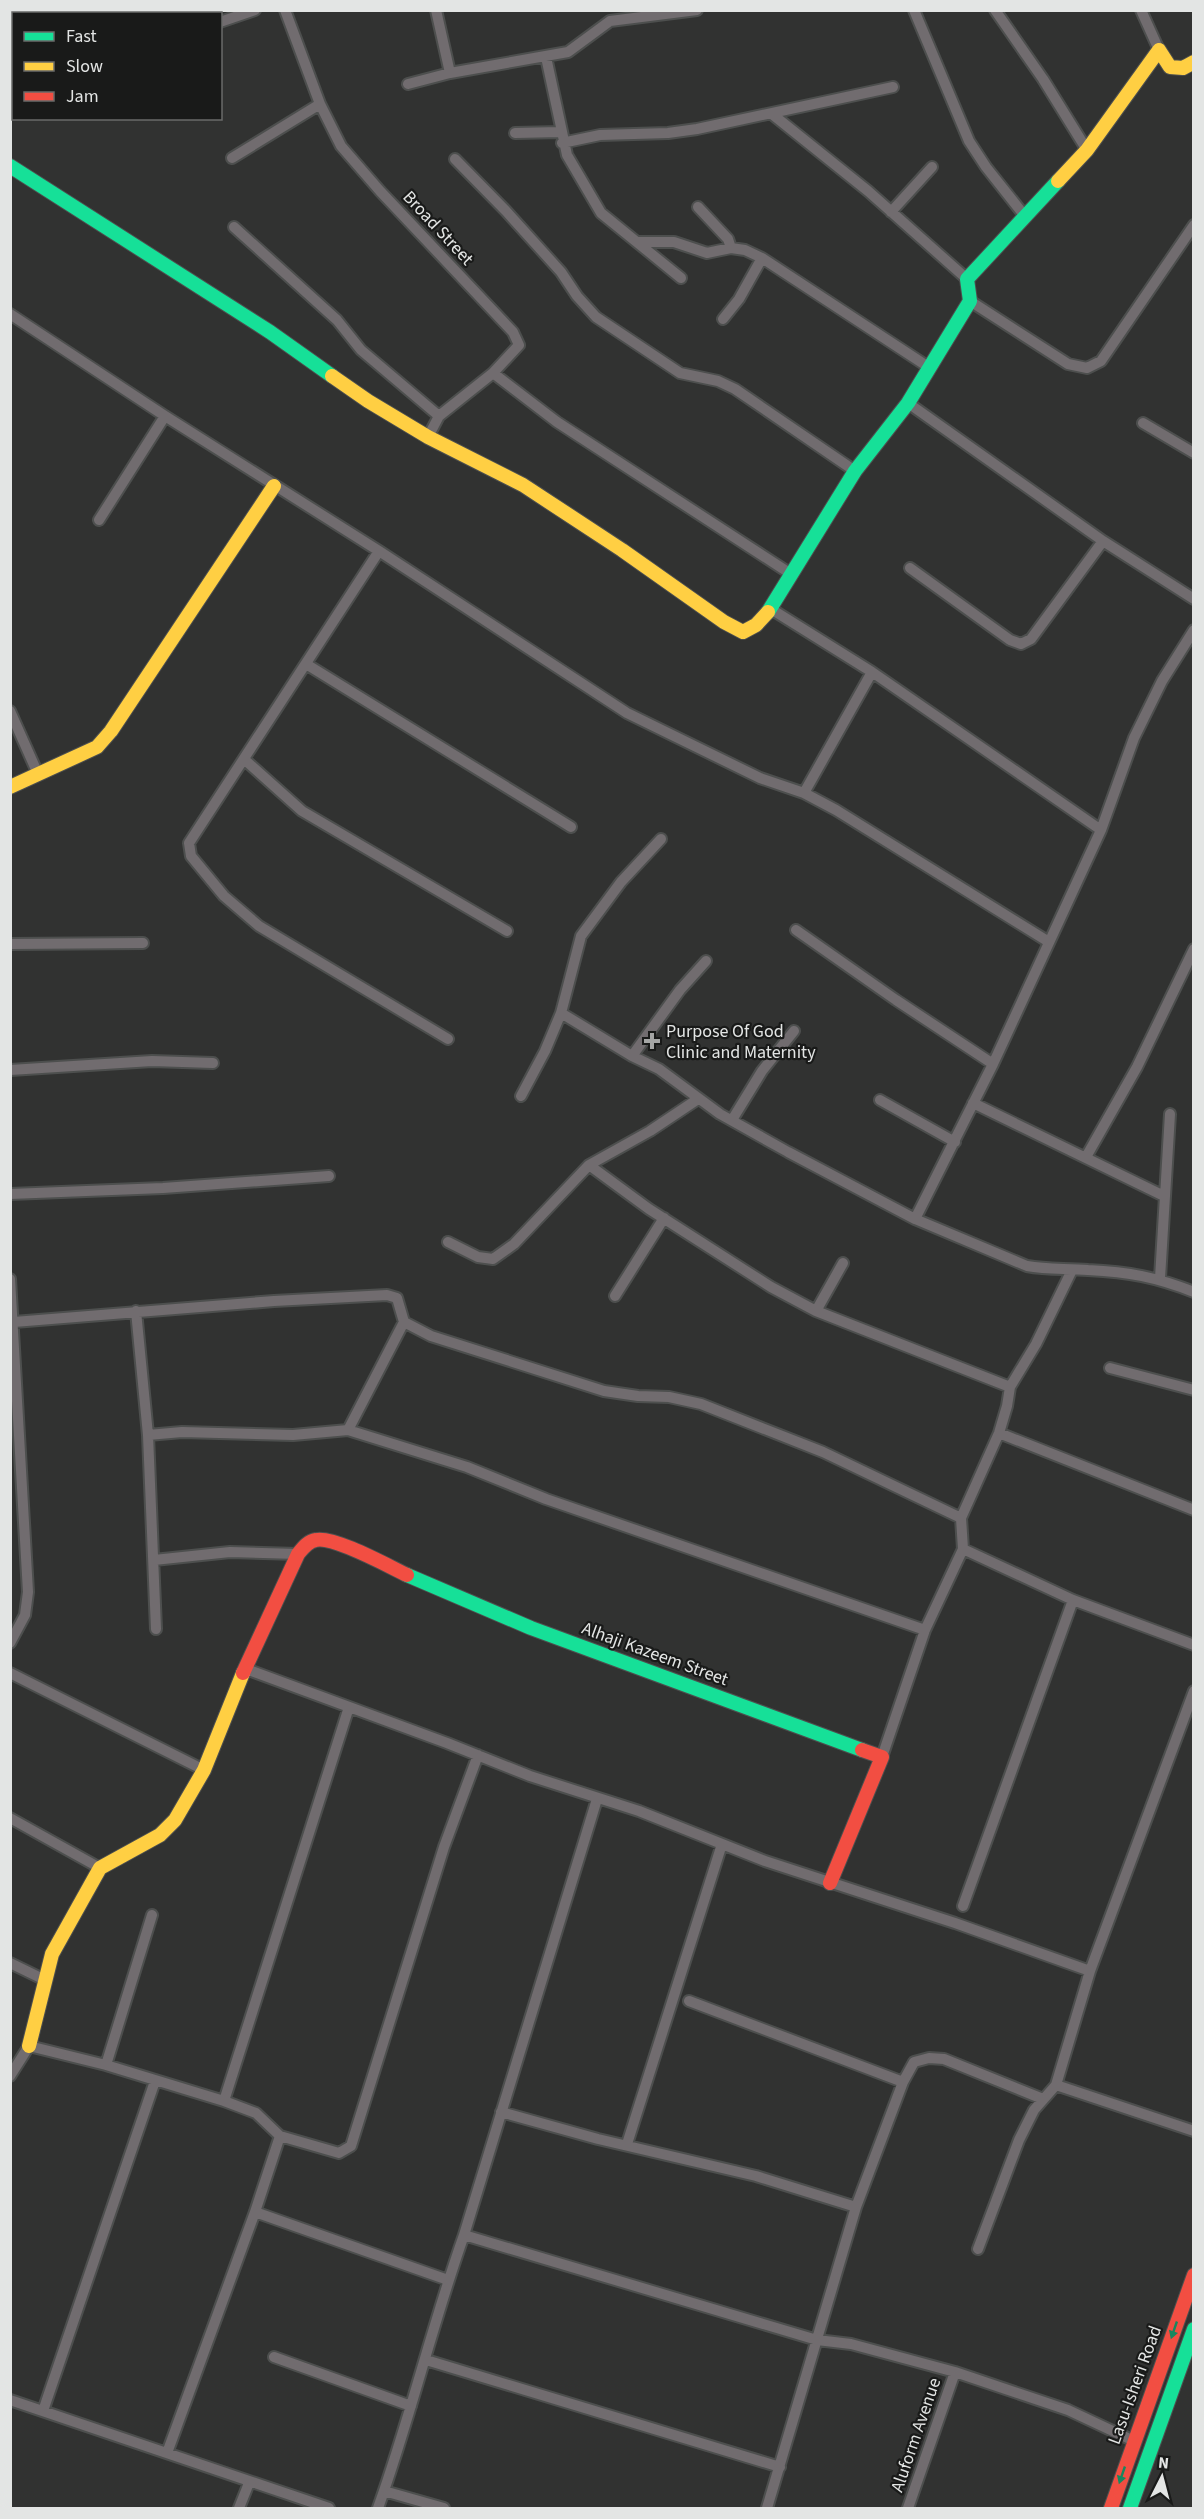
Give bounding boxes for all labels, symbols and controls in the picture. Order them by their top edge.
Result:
legend [12,12,222,120]
text: Fast [66,24,97,49]
text: Slow [66,54,103,79]
text: Jam [66,84,99,109]
street label: Broad Street [397,185,479,271]
place label: Purpose Of God Clinic and Maternity [666,1019,816,1065]
marker: Purpose Of God Clinic and Maternity [643,1032,661,1050]
street label: Alhaji Kazeem Street [578,1616,732,1692]
one-way arrow [1168,2321,1178,2339]
street label: Lasu-Isheri Road [1102,2322,1168,2448]
street label: Aluform Avenue [885,2374,947,2495]
north arrow [1132,2447,1192,2507]
text: N [1157,2452,1170,2475]
one-way arrow [1117,2466,1127,2484]

